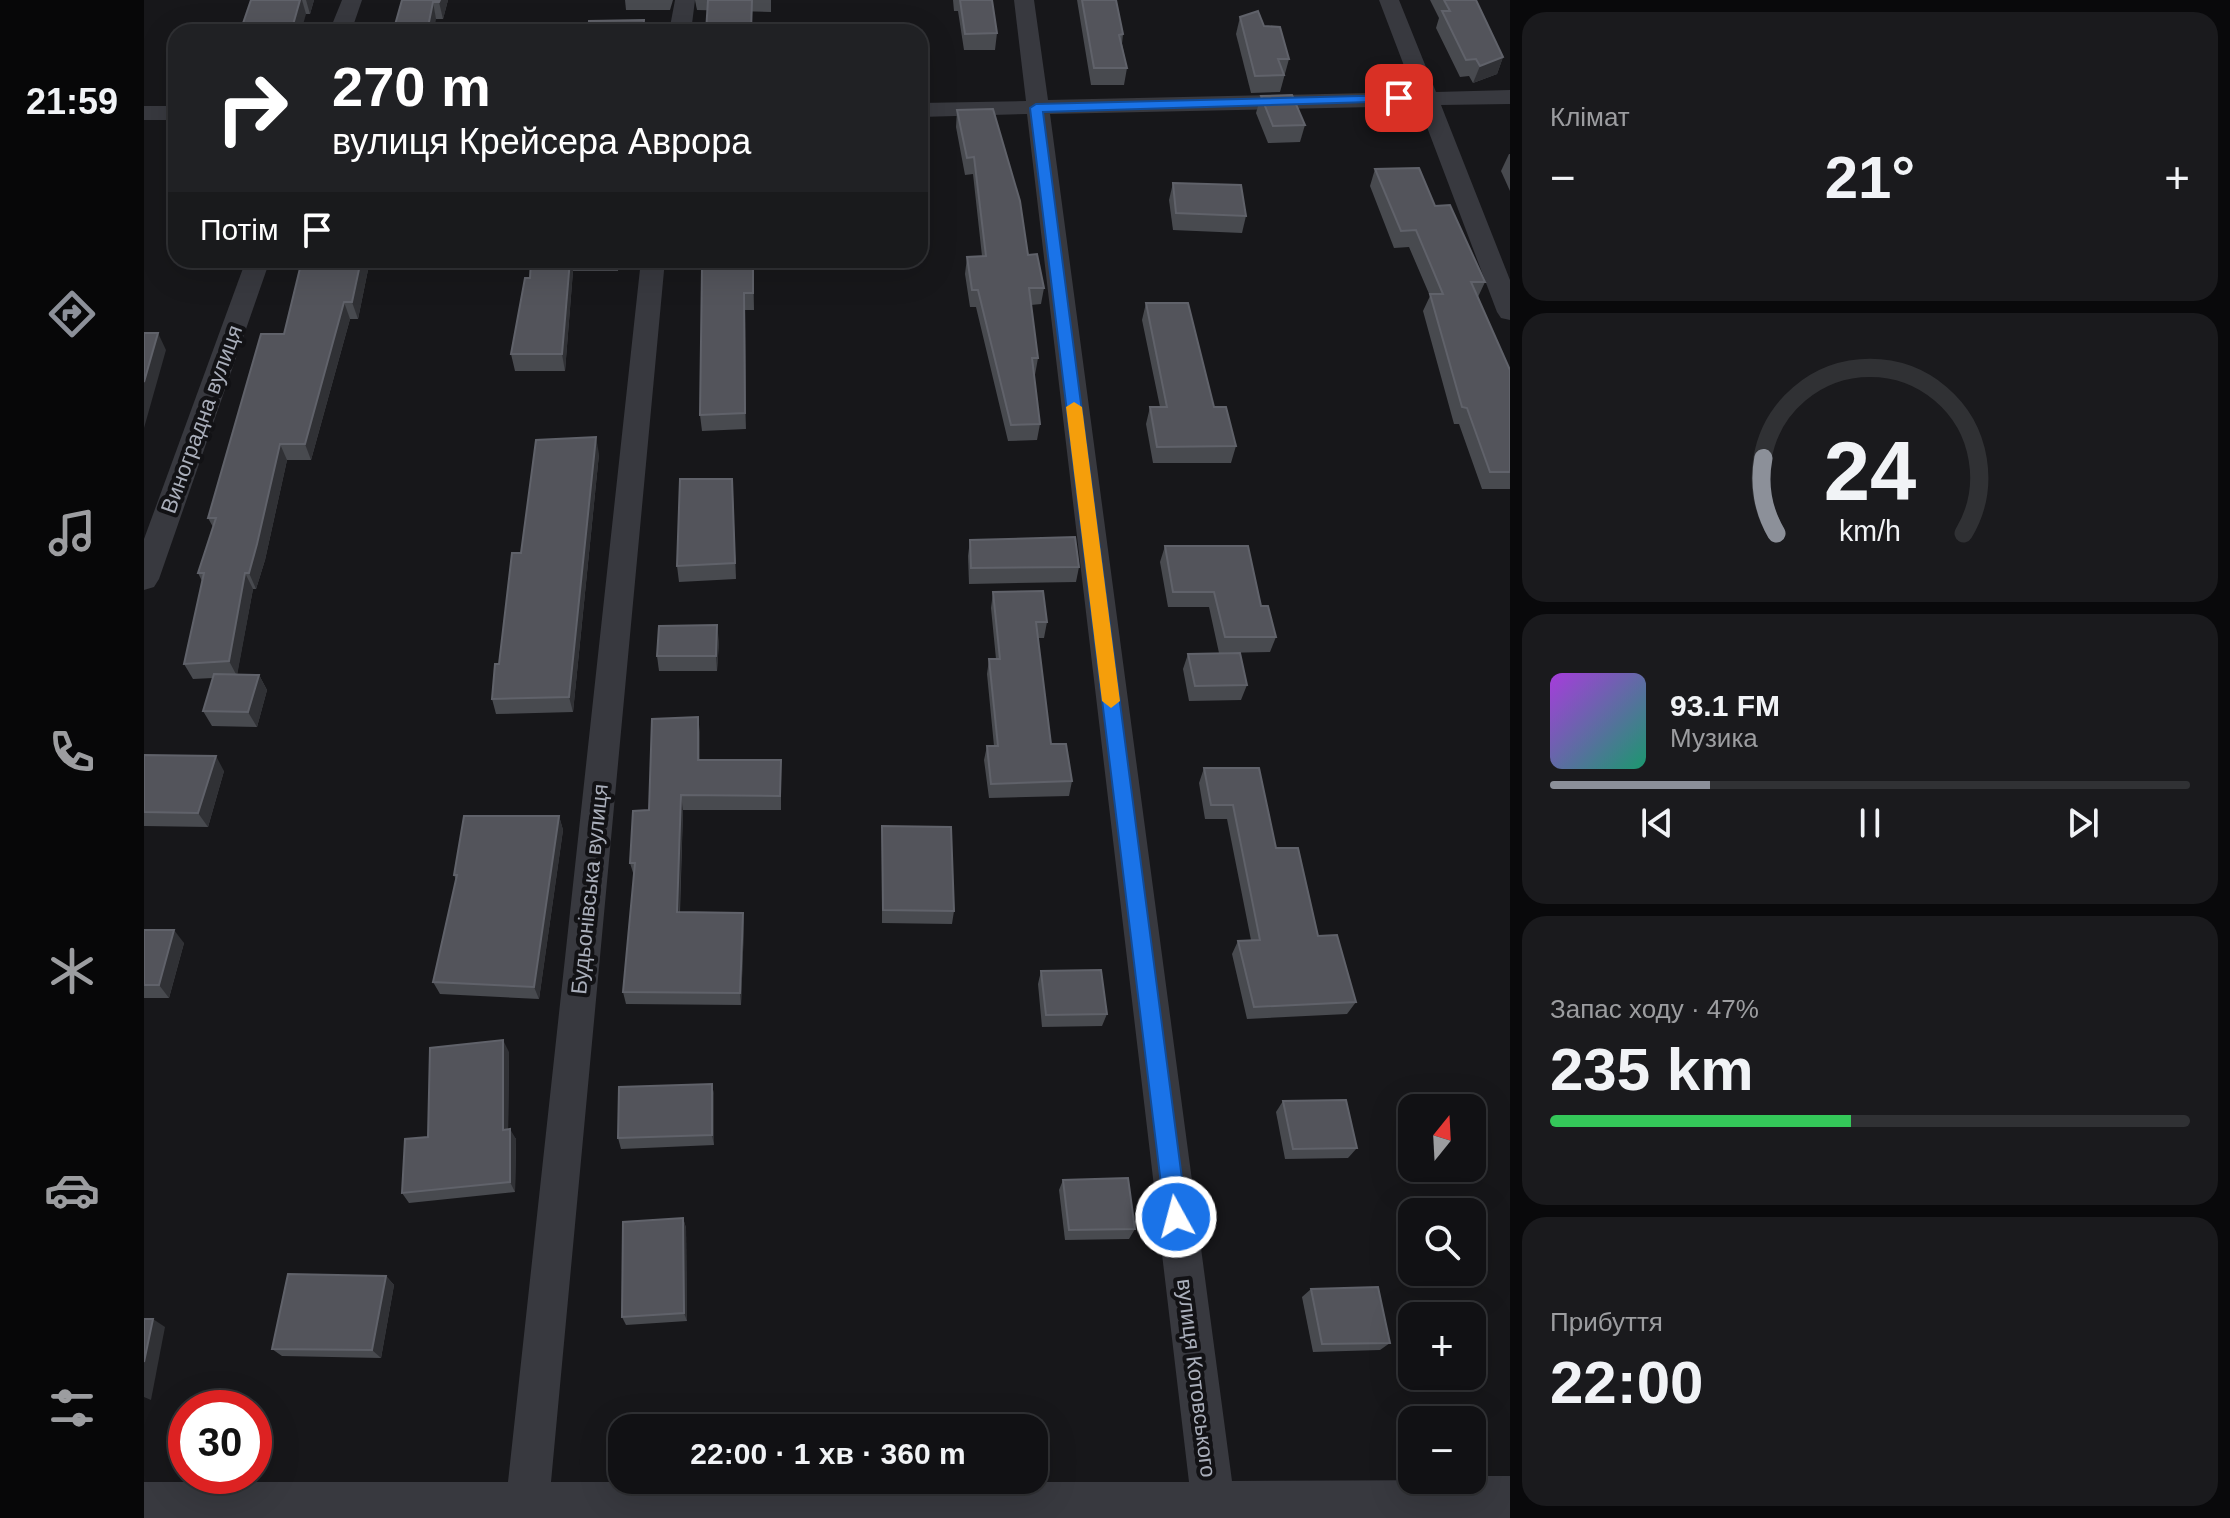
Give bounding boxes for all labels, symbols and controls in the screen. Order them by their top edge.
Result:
text: 270 m [332,55,491,118]
icon: right [200,56,304,160]
pin [1365,64,1433,132]
icon: arrive [1377,76,1421,120]
text: 21:59 [26,81,118,122]
text: Клімат [1550,102,1630,132]
text: вулиця Крейсера Аврора [332,121,751,162]
text: 21° [1825,144,1915,211]
text: − [1550,153,1576,202]
text: + [2164,153,2190,202]
icon: arrive [295,208,339,252]
text: Потім [200,213,279,246]
icon: directions [44,286,100,342]
street label: Виноградна вулиця [156,322,247,517]
text: 24 [1824,424,1916,517]
icon: music [44,505,100,561]
text: km/h [1839,515,1901,547]
text: 93.1 FM [1670,689,1780,722]
text: Музика [1670,723,1758,753]
icon: phone [44,724,100,780]
street label: Будьонівська вулиця [566,783,613,996]
icon: previous [1635,801,1679,845]
icon: pause [1848,801,1892,845]
icon: next [2061,801,2105,845]
icon: climate [44,943,100,999]
text: Запас ходу · 47% [1550,994,1759,1024]
text: 235 km [1550,1036,1754,1103]
north arrow [1398,1094,1486,1182]
map controls [1398,1094,1486,1494]
icon: car [44,1162,100,1218]
position arrow [1134,1175,1218,1259]
button: search [1398,1198,1486,1286]
street label: вулиця Котовського [1172,1277,1221,1479]
button: + [1398,1302,1486,1390]
text: Прибуття [1550,1307,1663,1337]
text: 22:00 [1550,1349,1703,1416]
icon: filters [44,1380,100,1436]
speed limit sign: 30 [168,1390,272,1494]
button: − [1398,1406,1486,1494]
text: 22:00 · 1 хв · 360 m [690,1437,966,1470]

